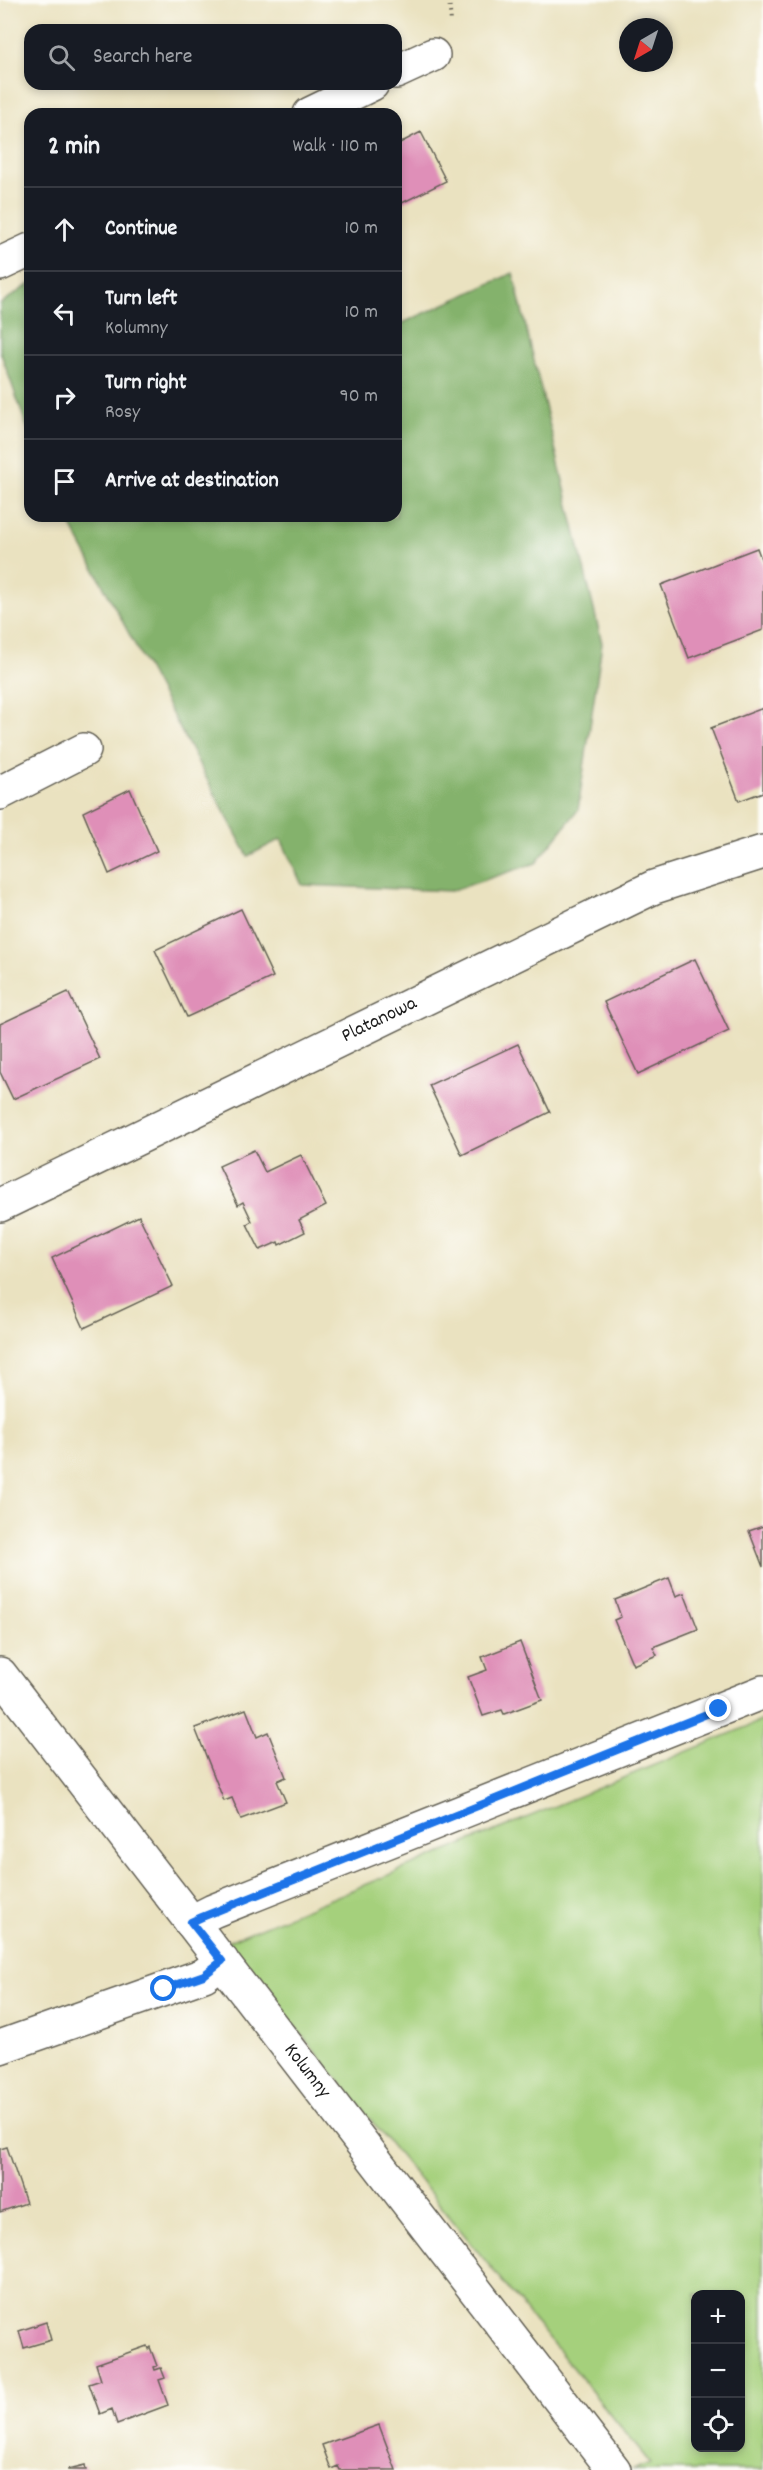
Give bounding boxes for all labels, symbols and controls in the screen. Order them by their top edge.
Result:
north arrow [619,18,673,72]
search box [24,24,402,90]
icon: search [45,41,78,74]
text: Search here [93,42,192,73]
text: 2 min [48,129,100,166]
text: Walk · 110 m [292,133,378,161]
icon: ahead [48,213,81,246]
text: Continue [105,214,177,245]
text: 10 m [344,215,378,243]
text: Turn left [105,284,177,315]
icon: left [48,297,81,330]
text: 10 m [344,299,378,327]
text: Kolumny [105,315,168,343]
text: Turn right [105,368,187,399]
icon: right [48,381,81,414]
text: 90 m [340,383,378,411]
text: Rosy [105,399,140,427]
icon: arrive [48,465,81,498]
text: Arrive at destination [105,466,279,497]
street label: Platanowa [337,990,422,1051]
route end [705,1695,731,1721]
route start [150,1975,176,2001]
street label: Kolumny [276,2038,337,2106]
map controls [691,2290,745,2452]
button: + [691,2290,745,2344]
button: − [691,2344,745,2398]
button: locate [691,2398,745,2452]

